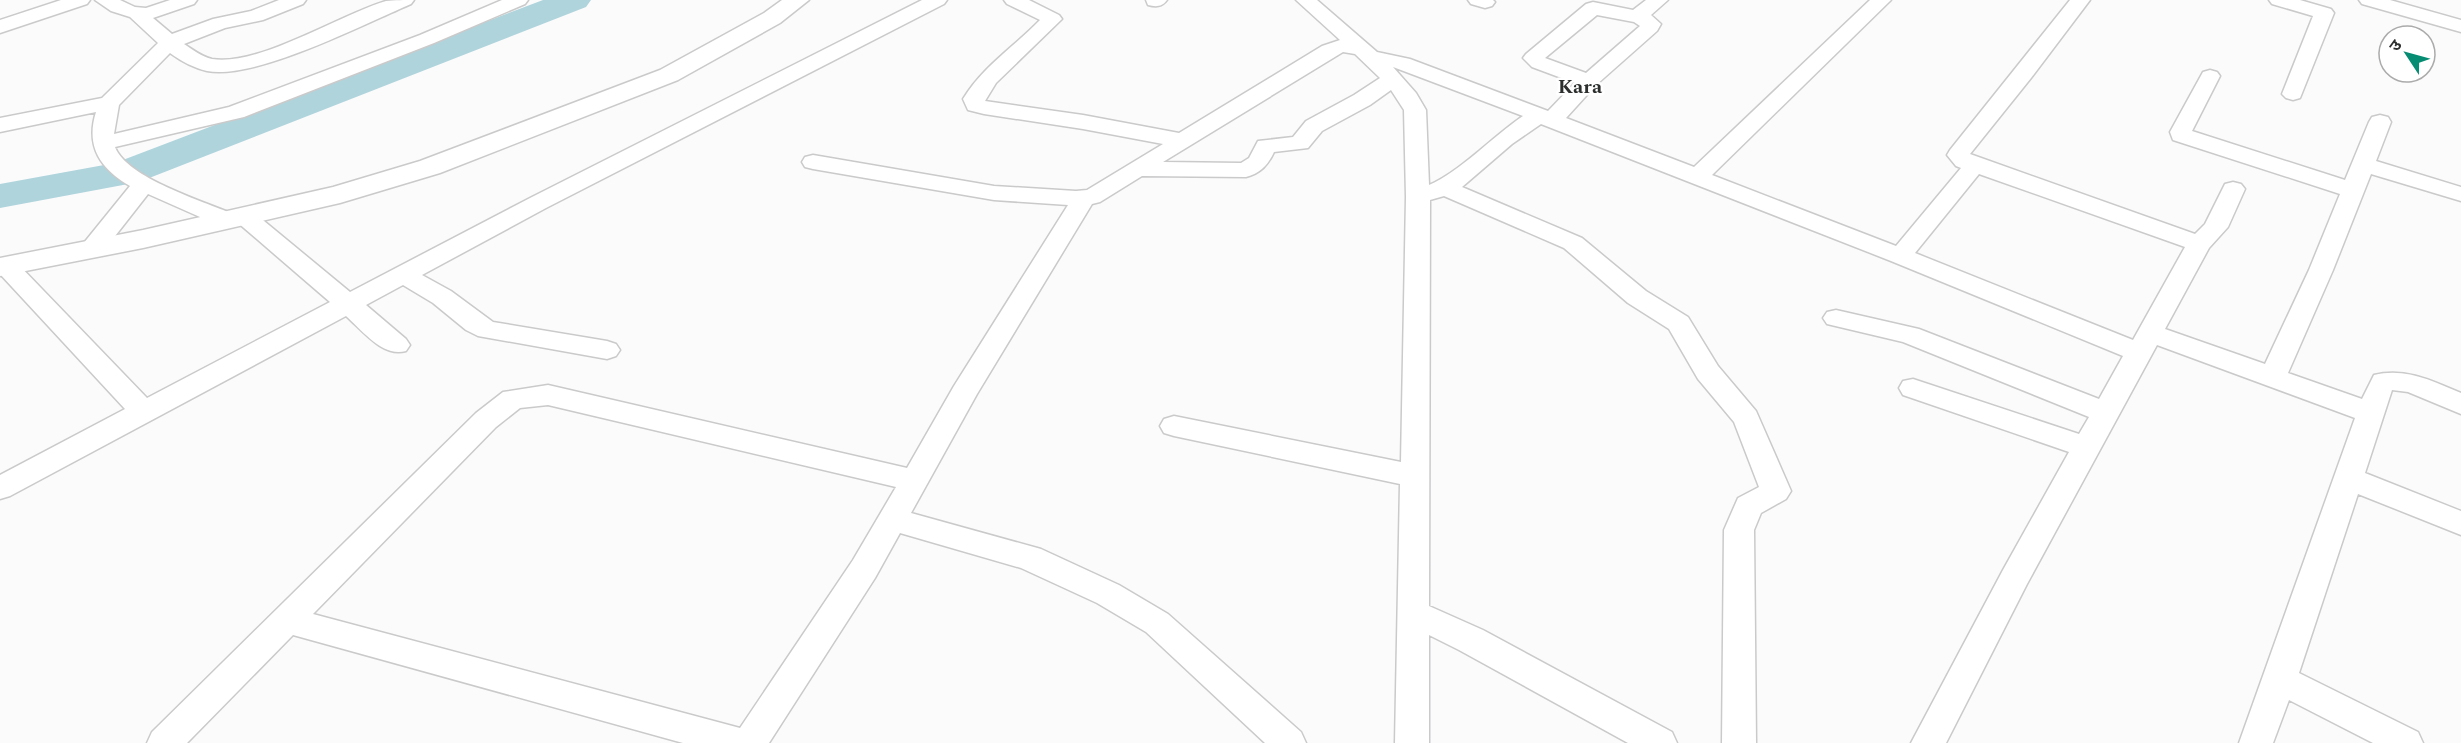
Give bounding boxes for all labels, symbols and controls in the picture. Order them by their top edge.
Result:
north arrow [2377,24,2437,84]
text: उ [2383,34,2409,57]
district label: Kara [1558,72,1603,102]

